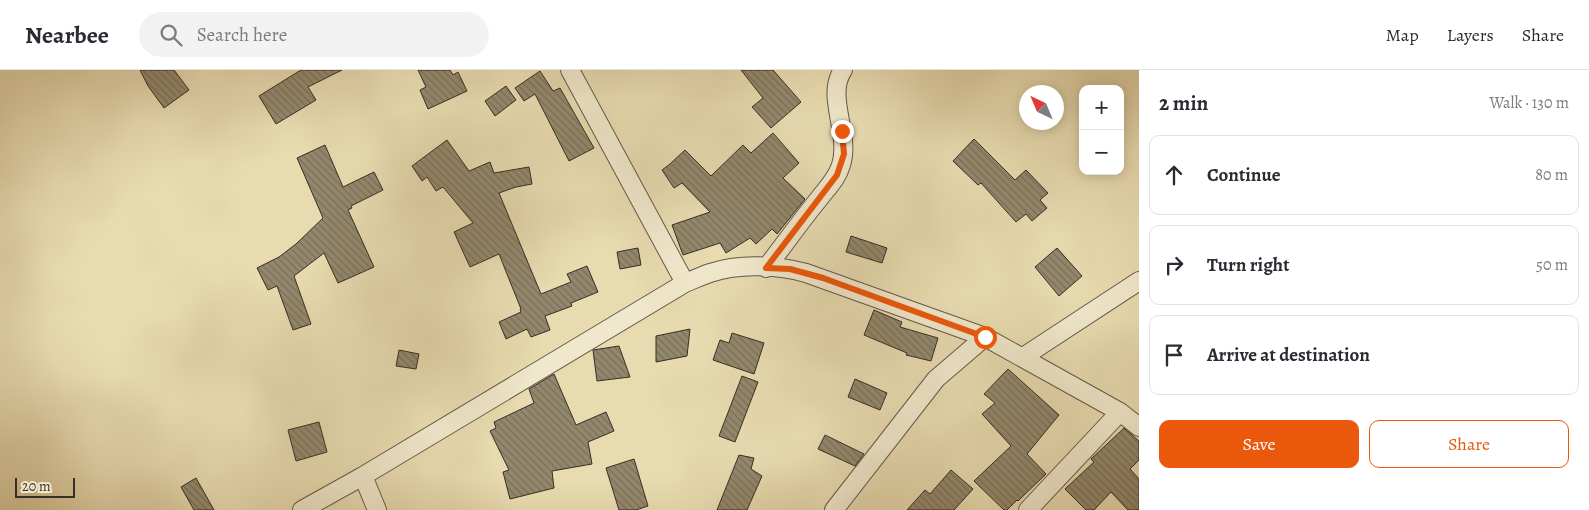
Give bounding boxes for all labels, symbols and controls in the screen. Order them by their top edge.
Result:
search box [139,12,489,57]
text: Nearbee [25,19,109,51]
icon: search [157,21,185,49]
text: Search here [197,22,287,48]
text: Map [1386,23,1419,47]
text: Layers [1447,23,1494,47]
text: Share [1522,23,1564,47]
north arrow [1019,85,1064,130]
map controls [1079,85,1124,175]
button: + [1079,85,1124,130]
text: 2 min [1159,89,1208,117]
text: Walk · 130 m [1489,92,1569,114]
route end [831,120,854,143]
button: − [1079,130,1124,175]
icon: ahead [1160,161,1188,189]
text: Continue [1207,162,1281,188]
text: 80 m [1535,164,1568,186]
icon: right [1160,251,1188,279]
text: Turn right [1207,252,1289,278]
text: 50 m [1536,254,1568,276]
route start [974,326,997,349]
icon: arrive [1160,341,1188,369]
text: Arrive at destination [1207,342,1370,368]
button: Save [1159,420,1359,468]
button: Share [1369,420,1569,468]
scale bar [15,475,75,498]
text: 20 m [22,477,51,496]

